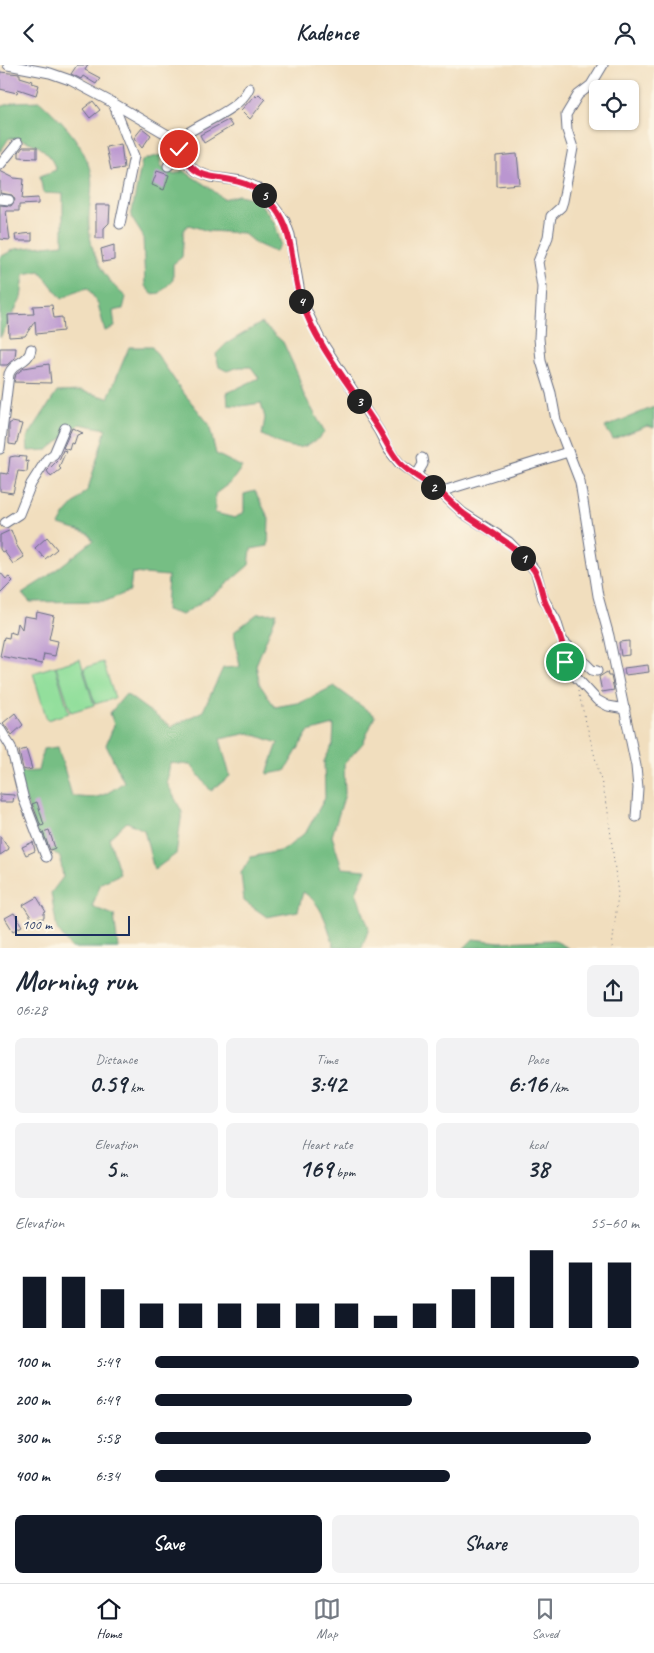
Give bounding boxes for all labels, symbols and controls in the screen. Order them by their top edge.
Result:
icon: back [15,19,43,47]
text: Kadence [296,19,358,47]
icon: person [611,19,639,47]
map controls [589,80,639,130]
button: locate [589,80,639,130]
pin [158,128,200,170]
icon: check [165,135,193,163]
pin: 5 [252,183,276,207]
text: 5 [261,187,268,204]
pin: 4 [288,289,314,313]
text: 4 [298,293,305,310]
pin: 3 [346,389,372,413]
text: 3 [356,393,363,410]
pin: 2 [420,475,446,499]
text: 2 [430,479,437,496]
pin: 1 [510,545,536,571]
text: 1 [520,550,527,567]
pin [544,641,586,683]
icon: arrive [551,648,579,676]
scale bar [15,913,130,936]
text: 100 m [22,916,52,933]
text: Morning run [15,963,137,998]
button: share [587,965,639,1017]
text: 06:28 [15,1000,47,1020]
text: Distance [95,1051,137,1068]
text: Time [316,1051,338,1068]
text: Pace [527,1051,548,1068]
text: 0.59 [89,1068,127,1100]
text: 3:42 [308,1068,346,1100]
text: 6:16 [507,1068,547,1100]
text: km [127,1079,144,1096]
text: /km [547,1079,568,1096]
text: Elevation [95,1136,138,1153]
text: Heart rate [301,1136,353,1153]
text: kcal [528,1136,547,1153]
text: 5 [105,1153,116,1185]
text: 169 [299,1153,333,1185]
text: 38 [526,1153,549,1185]
text: m [116,1164,127,1181]
text: bpm [333,1164,355,1181]
text: Elevation [15,1213,64,1233]
text: 55–60 m [590,1213,639,1233]
text: 100 m [15,1352,50,1372]
text: 5:49 [95,1352,120,1372]
text: 200 m [15,1390,50,1410]
text: 6:49 [95,1390,120,1410]
text: 300 m [15,1428,50,1448]
text: 5:58 [95,1428,120,1448]
text: 400 m [15,1466,50,1486]
text: 6:34 [95,1466,120,1486]
button: Save [15,1515,322,1573]
button: Share [332,1515,639,1573]
tab: Home [95,1595,123,1642]
tab: Map [313,1595,341,1642]
tab: Saved [531,1595,559,1642]

